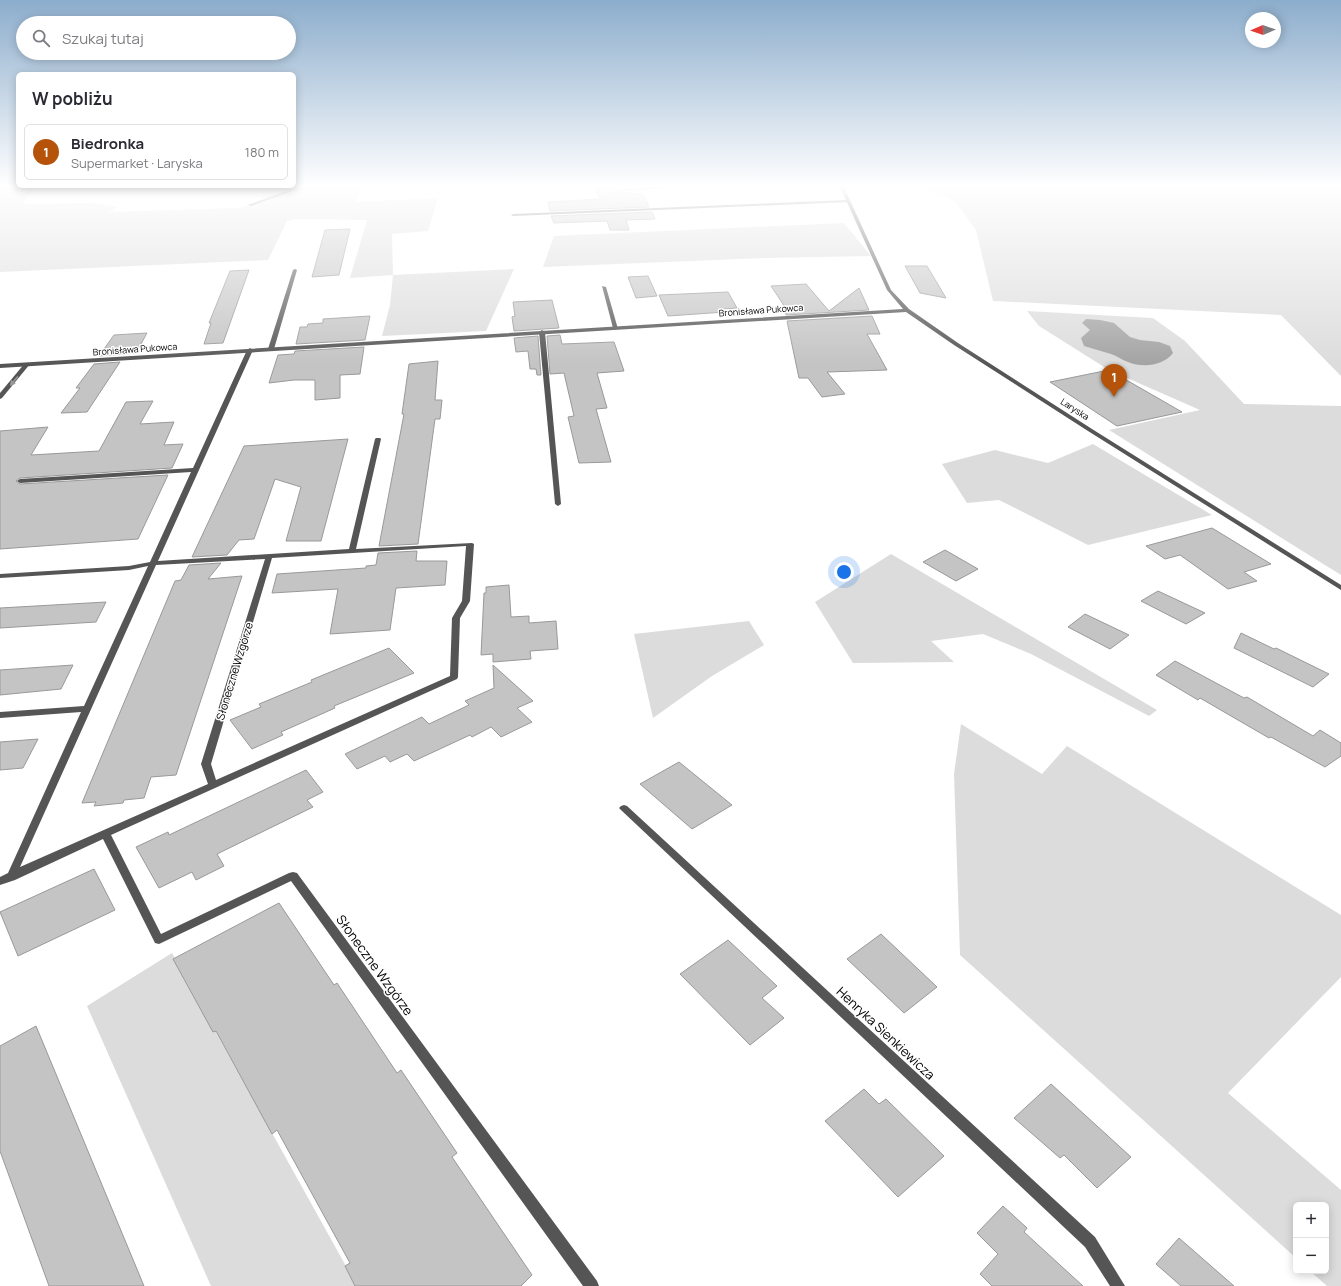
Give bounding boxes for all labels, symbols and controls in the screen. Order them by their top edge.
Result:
north arrow [1245,12,1281,48]
search box [16,16,296,60]
icon: search [30,27,52,49]
text: Szukaj tutaj [62,28,144,49]
text: W pobliżu [32,87,113,110]
text: Biedronka [71,133,144,154]
text: 1 [43,143,49,161]
text: 180 m [245,143,279,161]
text: Supermarket · Laryska [71,154,203,172]
street label: Bronisława Pukowca [718,301,804,319]
street label: Bronisława Pukowca [92,340,178,358]
pin: 1 [1101,364,1127,397]
one-way arrow [9,375,18,386]
street label: Laryska [1058,395,1092,423]
your location [834,562,854,582]
street label: Słoneczne Wzgórze [212,620,256,722]
street label: Słoneczne Wzgórze [332,911,418,1019]
street label: Henryka Sienkiewicza [833,983,939,1083]
map controls [1293,1202,1329,1274]
button: + [1293,1202,1329,1238]
button: − [1293,1238,1329,1274]

